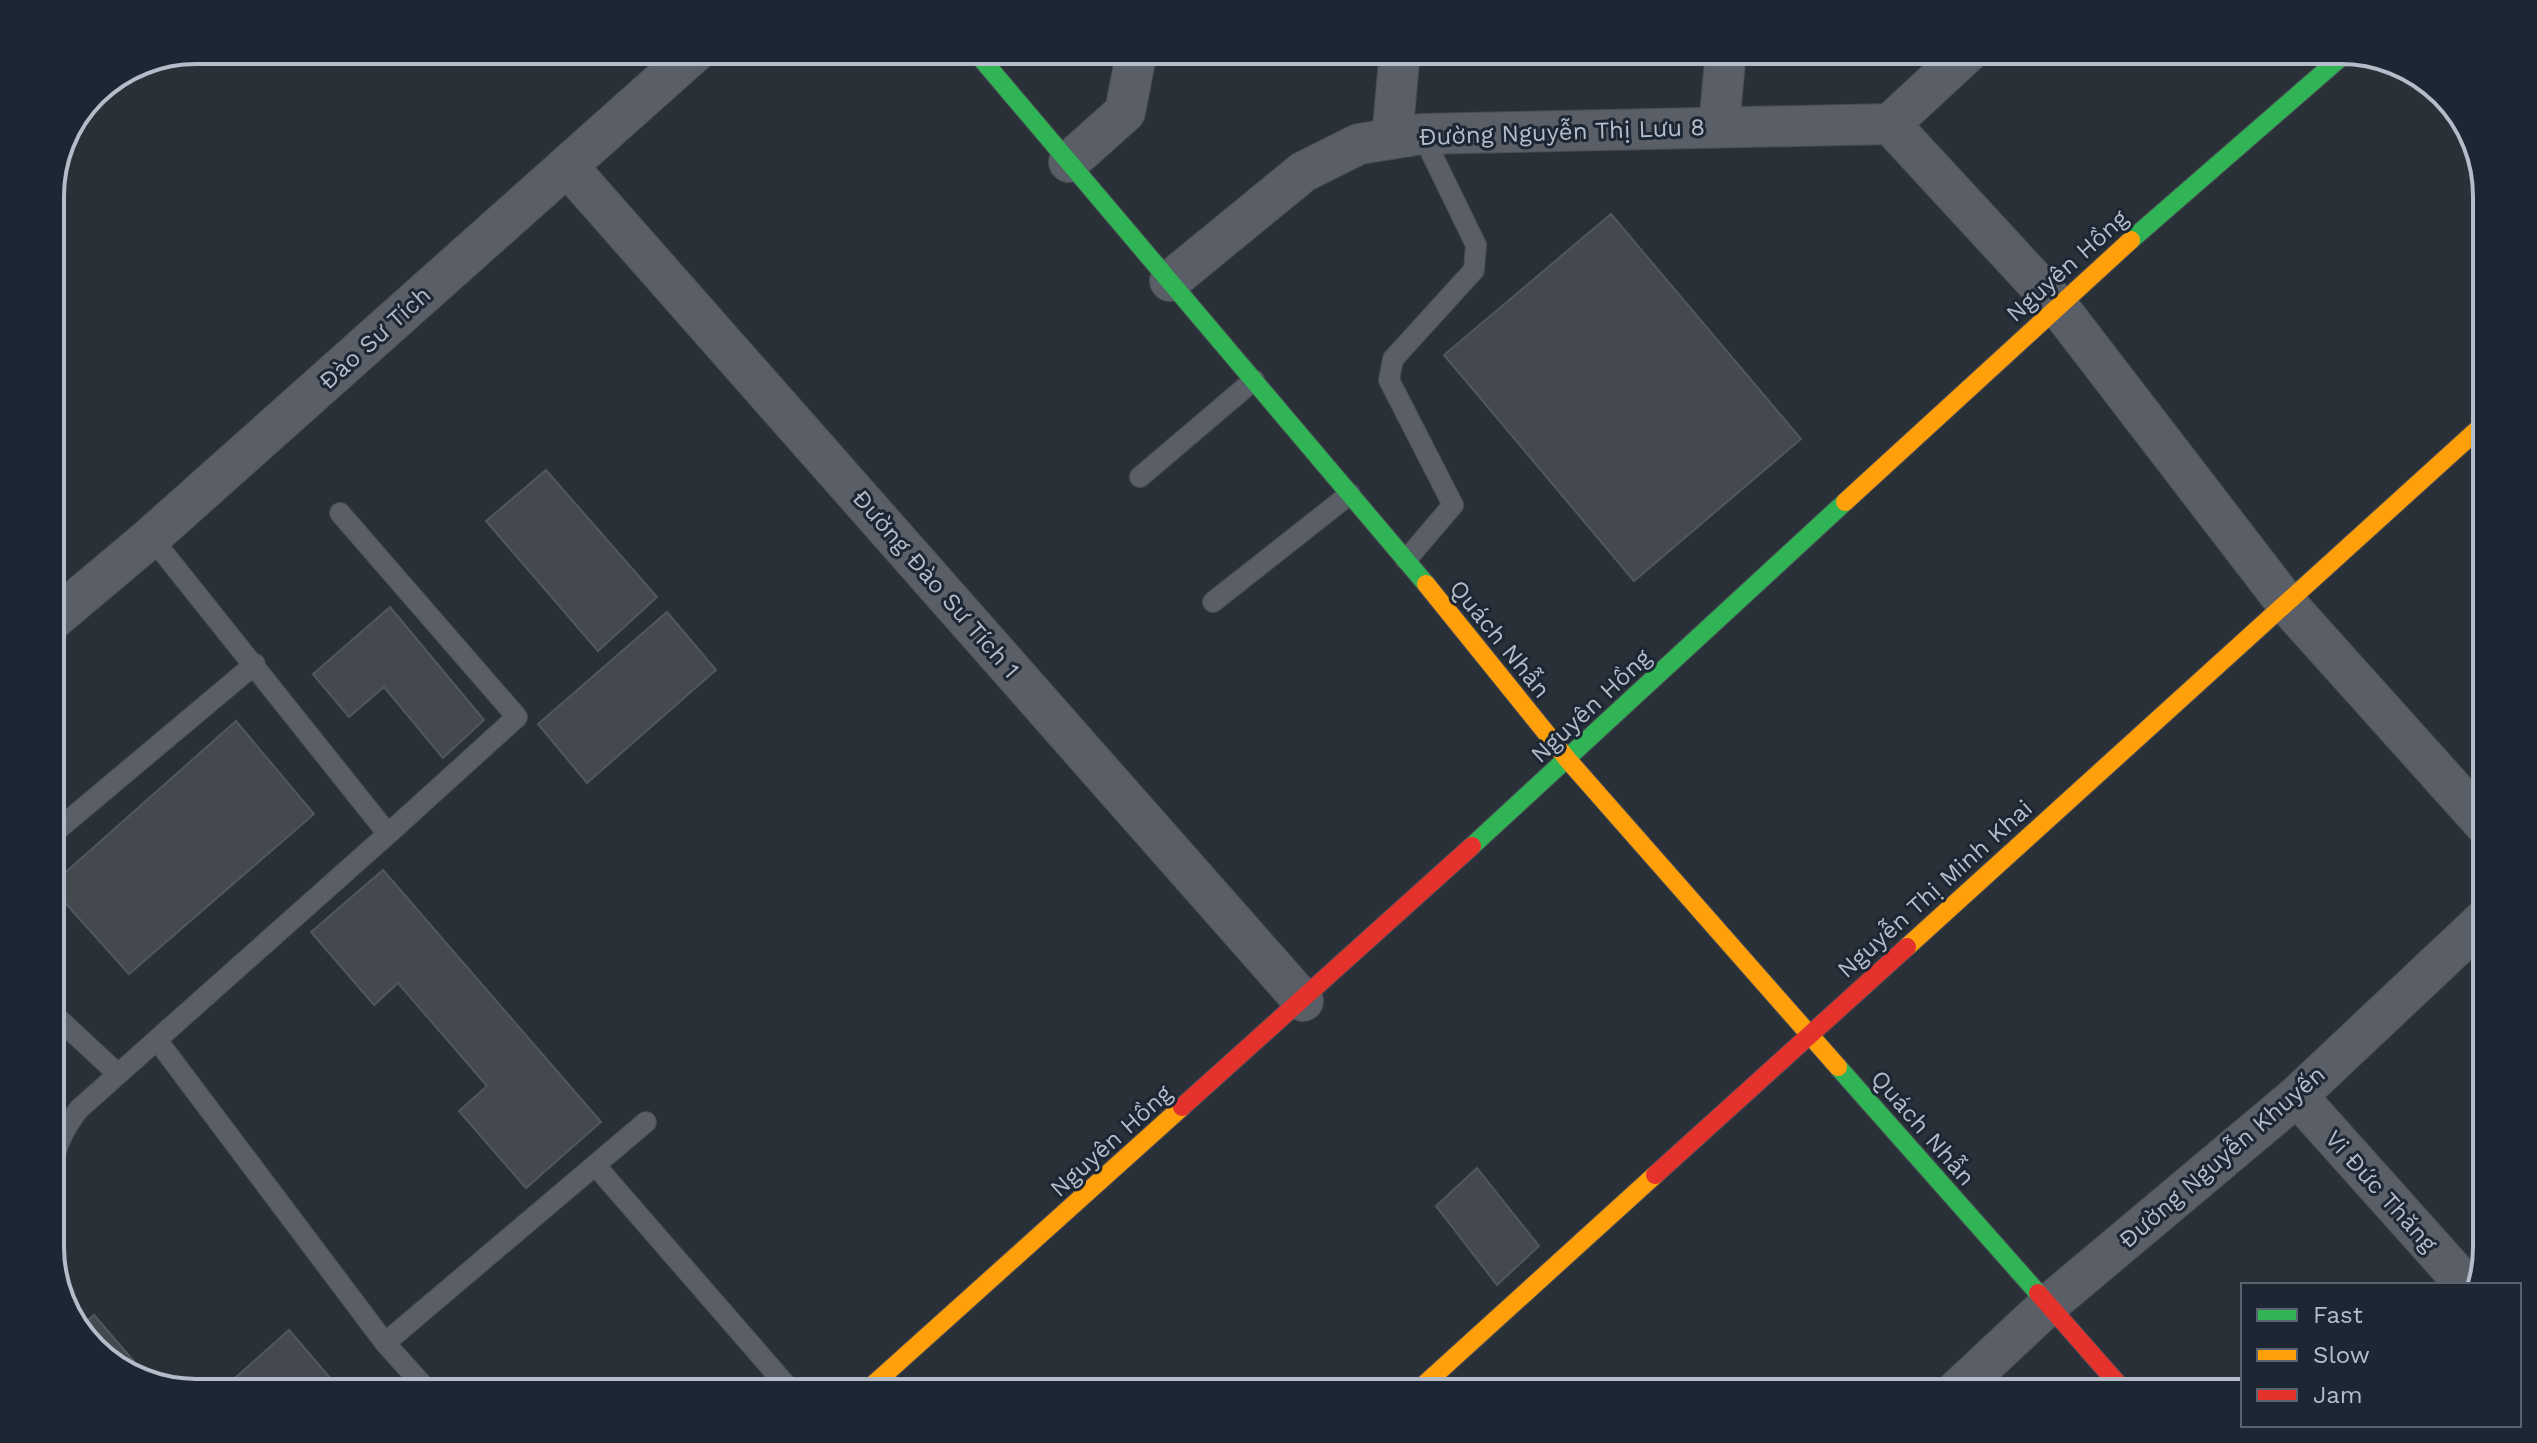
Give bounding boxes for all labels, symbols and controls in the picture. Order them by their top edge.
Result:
street label: Đường Nguyễn Thị Lưu 8 [1418,113,1706,151]
street label: Nguyên Hồng [2001,204,2134,328]
street label: Đào Sư Tích [314,281,436,395]
street label: Đường Đào Sư Tích 1 [847,484,1025,684]
street label: Quách Nhẫn [1444,574,1556,704]
street label: Nguyên Hồng [1525,643,1657,769]
street label: Nguyễn Thị Minh Khai [1832,794,2038,984]
street label: Đường Nguyễn Khuyến [2113,1060,2331,1254]
street label: Quách Nhẫn [1865,1065,1981,1191]
street label: Nguyên Hồng [1045,1079,1178,1203]
street label: Vi Đức Thăng [2319,1125,2443,1258]
legend [2241,1283,2521,1427]
text: Fast [2313,1301,2363,1329]
text: Slow [2313,1341,2370,1369]
text: Jam [2313,1381,2363,1409]

